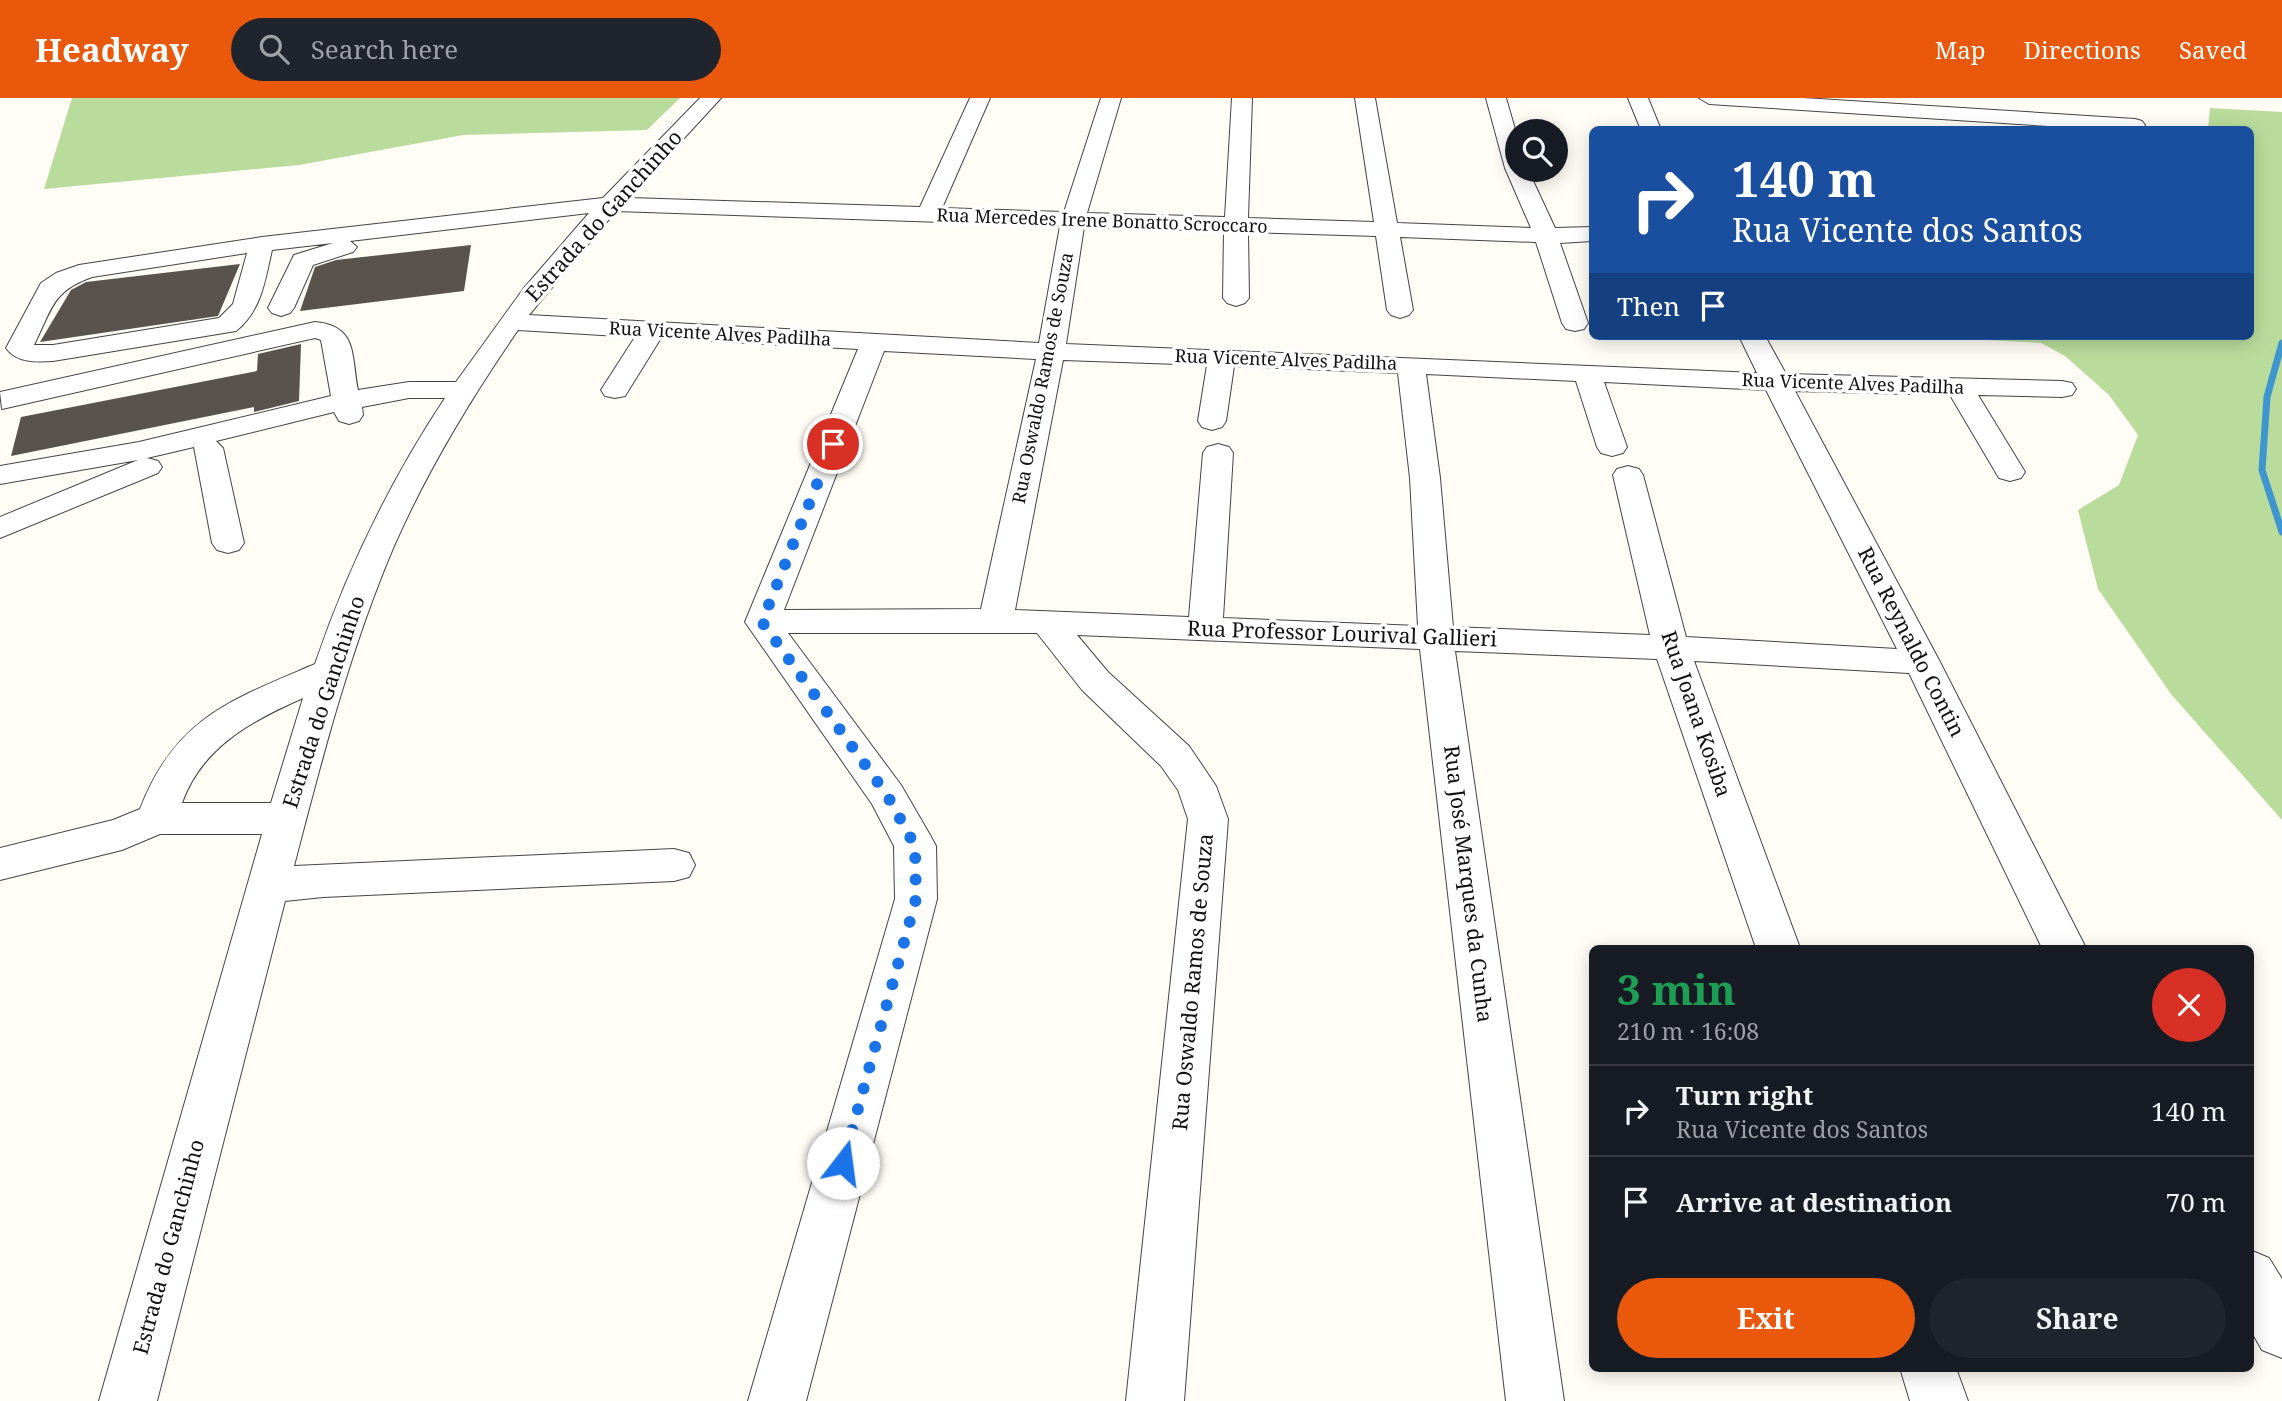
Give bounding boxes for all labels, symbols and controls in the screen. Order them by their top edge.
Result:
search box [231,18,721,81]
text: Headway [35,27,189,72]
icon: search [255,30,293,68]
text: Search here [311,31,458,67]
text: Map [1935,33,1986,66]
text: Directions [2024,33,2141,66]
text: Saved [2179,33,2247,66]
map controls [1505,119,1568,182]
button: search [1505,119,1568,182]
street label: Estrada do Ganchinho [519,124,688,307]
text: 140 m [1732,145,1876,211]
icon: right [1617,154,1708,245]
street label: Rua Mercedes Irene Bonatto Scroccaro [936,202,1268,238]
text: Rua Vicente dos Santos [1732,208,2083,251]
street label: Rua Oswaldo Ramos de Souza [1006,250,1078,505]
icon: arrive [1694,287,1732,325]
text: Then [1617,288,1680,324]
street label: Rua Vicente Alves Padilha [608,315,832,351]
street label: Rua Vicente Alves Padilha [1174,343,1398,375]
street label: Rua Vicente Alves Padilha [1741,367,1965,399]
pin [803,414,863,474]
icon: arrive [814,425,852,463]
street label: Rua Reynaldo Contin [1852,542,1972,741]
street label: Estrada do Ganchinho [275,592,371,811]
street label: Rua Professor Lourival Gallieri [1187,614,1498,652]
street label: Rua Joana Kosiba [1655,627,1739,800]
street label: Rua José Marques da Cunha [1438,744,1500,1024]
street label: Rua Oswaldo Ramos de Souza [1165,832,1219,1132]
text: 3 min [1617,960,1736,1017]
button: close [2152,968,2226,1042]
text: 210 m · 16:08 [1617,1015,1759,1047]
text: Turn right [1676,1077,1813,1113]
icon: right [1617,1092,1655,1130]
text: 140 m [2151,1093,2226,1129]
text: Rua Vicente dos Santos [1676,1113,1928,1145]
position arrow [806,1126,880,1200]
street label: Estrada do Ganchinho [126,1136,210,1357]
icon: arrive [1617,1183,1655,1221]
text: Arrive at destination [1676,1184,1952,1220]
text: 70 m [2166,1184,2226,1220]
button: Exit [1617,1278,1915,1358]
button: Share [1929,1278,2226,1358]

